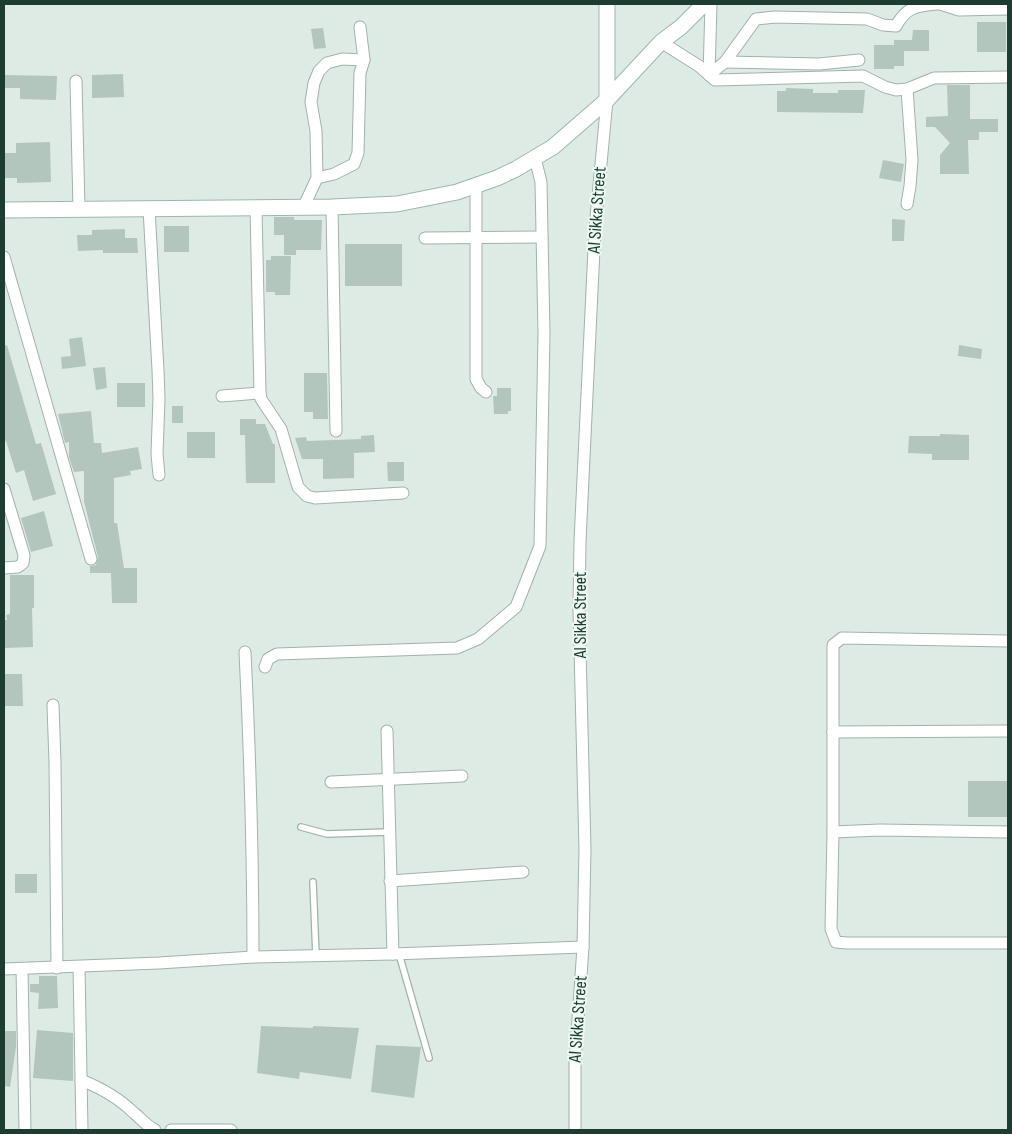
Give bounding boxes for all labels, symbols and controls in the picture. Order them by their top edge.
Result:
street label: Al Sikka Street [583,166,611,255]
street label: Al Sikka Street [570,571,591,659]
street label: Al Sikka Street [564,975,592,1064]

